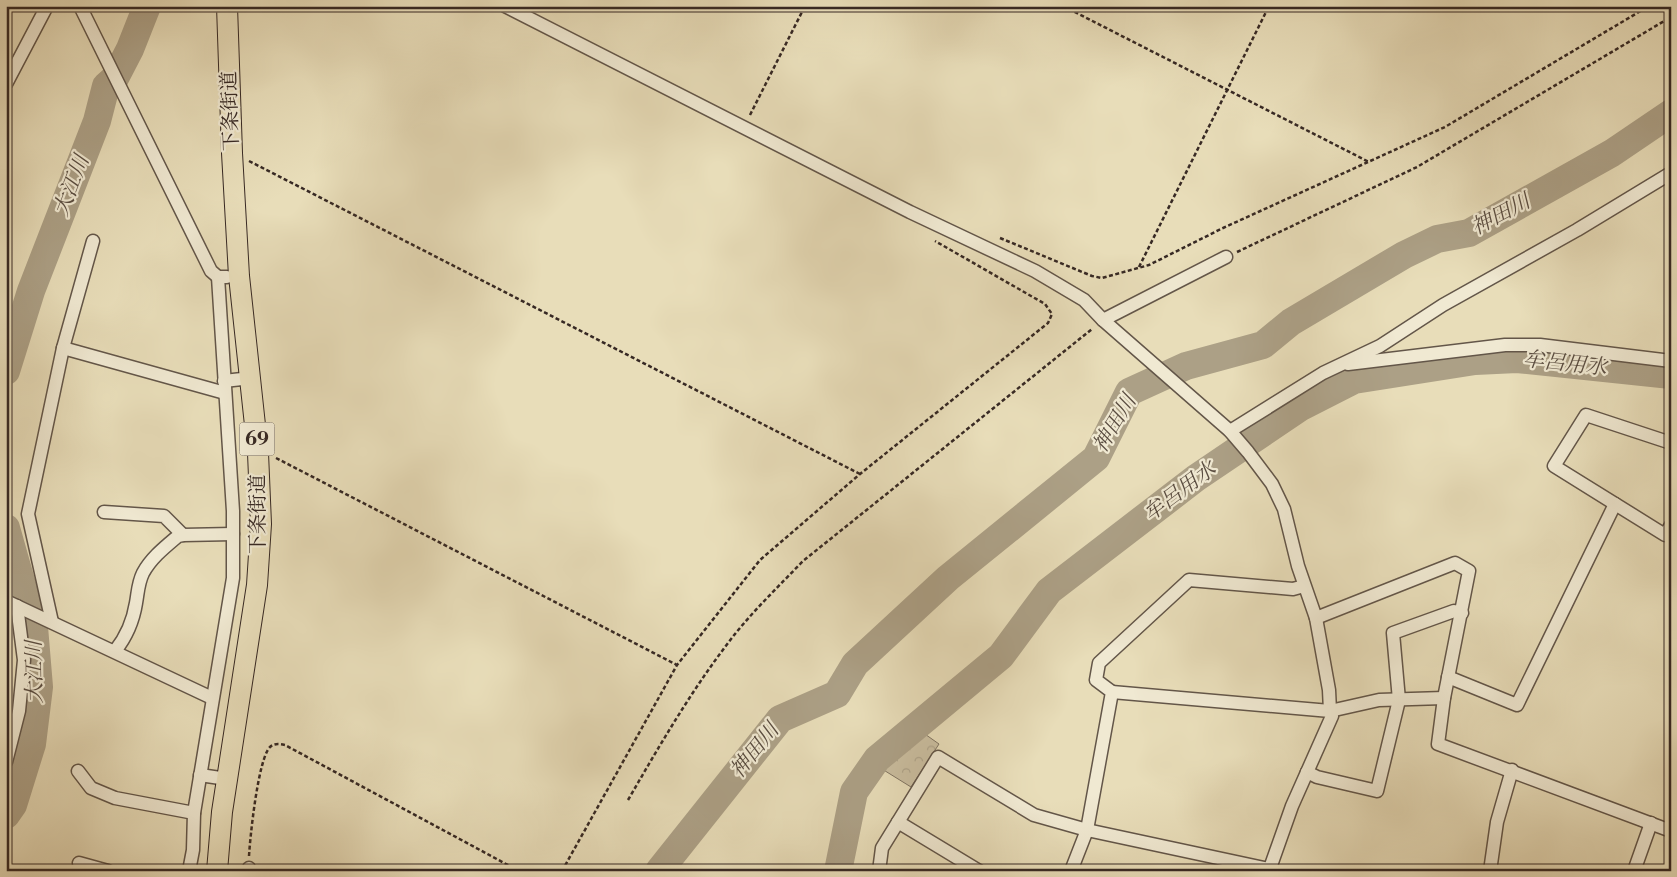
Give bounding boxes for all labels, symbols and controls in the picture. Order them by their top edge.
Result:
street label: 下条街道 [217,71,245,151]
water label: 大江川 [49,150,96,220]
water label: 神田川 [1467,188,1537,241]
water label: 牟呂用水 [1522,347,1610,382]
water label: 神田川 [1088,389,1143,458]
road number: 69 [240,422,274,456]
water label: 牟呂用水 [1139,455,1223,528]
street label: 下条街道 [246,474,271,554]
water label: 大江川 [21,638,49,704]
water label: 神田川 [725,717,786,784]

